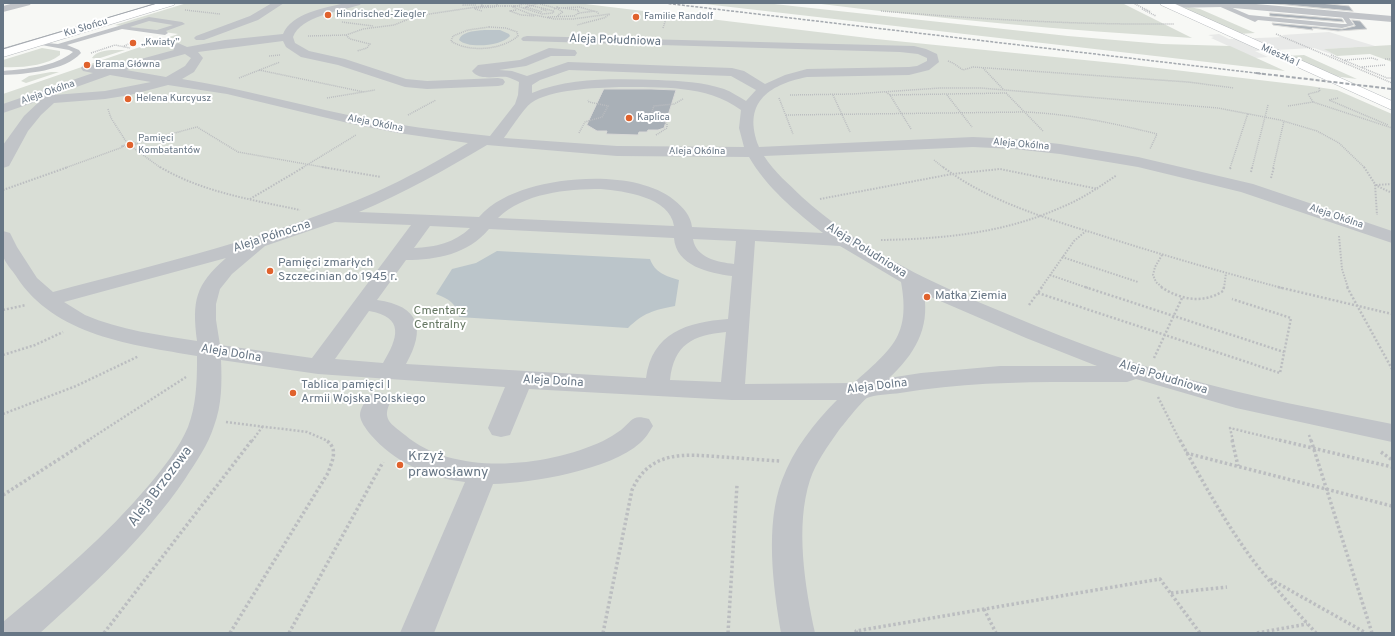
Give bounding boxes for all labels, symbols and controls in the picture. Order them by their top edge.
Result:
place label: Hindrisched-Ziegler [336,9,426,21]
marker: Hindrisched-Ziegler [323,10,333,20]
place label: Familie Randolf [644,11,713,23]
marker: Familie Randolf [631,12,641,22]
street label: Ku Słońcu [63,16,109,40]
street label: Aleja Południowa [569,32,661,50]
place label: „Kwiaty” [141,37,180,49]
marker: „Kwiaty” [128,38,138,48]
street label: Mieszka I [1259,42,1301,70]
place label: Brama Główna [95,59,160,71]
marker: Brama Główna [82,60,92,70]
street label: Aleja Okólna [19,78,77,108]
place label: Helena Kurcyusz [136,93,211,105]
marker: Helena Kurcyusz [123,94,133,104]
place label: Kaplica [637,112,670,124]
street label: Aleja Okólna [346,113,404,135]
marker: Kaplica [624,113,634,123]
place label: Pamięci Kombatantów [138,133,200,156]
street label: Aleja Okólna [992,137,1050,153]
marker: Pamięci Kombatantów [125,140,135,150]
street label: Aleja Okólna [669,146,725,158]
street label: Aleja Okólna [1307,202,1365,232]
street label: Aleja Północna [232,218,312,256]
street label: Aleja Południowa [823,221,909,281]
place label: Pamięci zmarłych Szczecinian do 1945 r. [278,257,397,285]
marker: Pamięci zmarłych Szczecinian do 1945 r. [265,266,275,276]
place label: Matka Ziemia [935,290,1007,304]
marker: Matka Ziemia [922,292,932,302]
park label: Cmentarz Centralny [414,305,466,333]
street label: Aleja Dolna [200,342,262,366]
street label: Aleja Południowa [1117,358,1209,398]
street label: Aleja Dolna [522,373,584,391]
street label: Aleja Dolna [846,376,908,398]
place label: Tablica pamięci I Armii Wojska Polskiego [301,379,426,407]
marker: Tablica pamięci I Armii Wojska Polskiego [288,388,298,398]
street label: Aleja Brzozowa [125,444,197,530]
place label: Krzyż prawosławny [408,449,489,482]
marker: Krzyż prawosławny [395,460,405,470]

